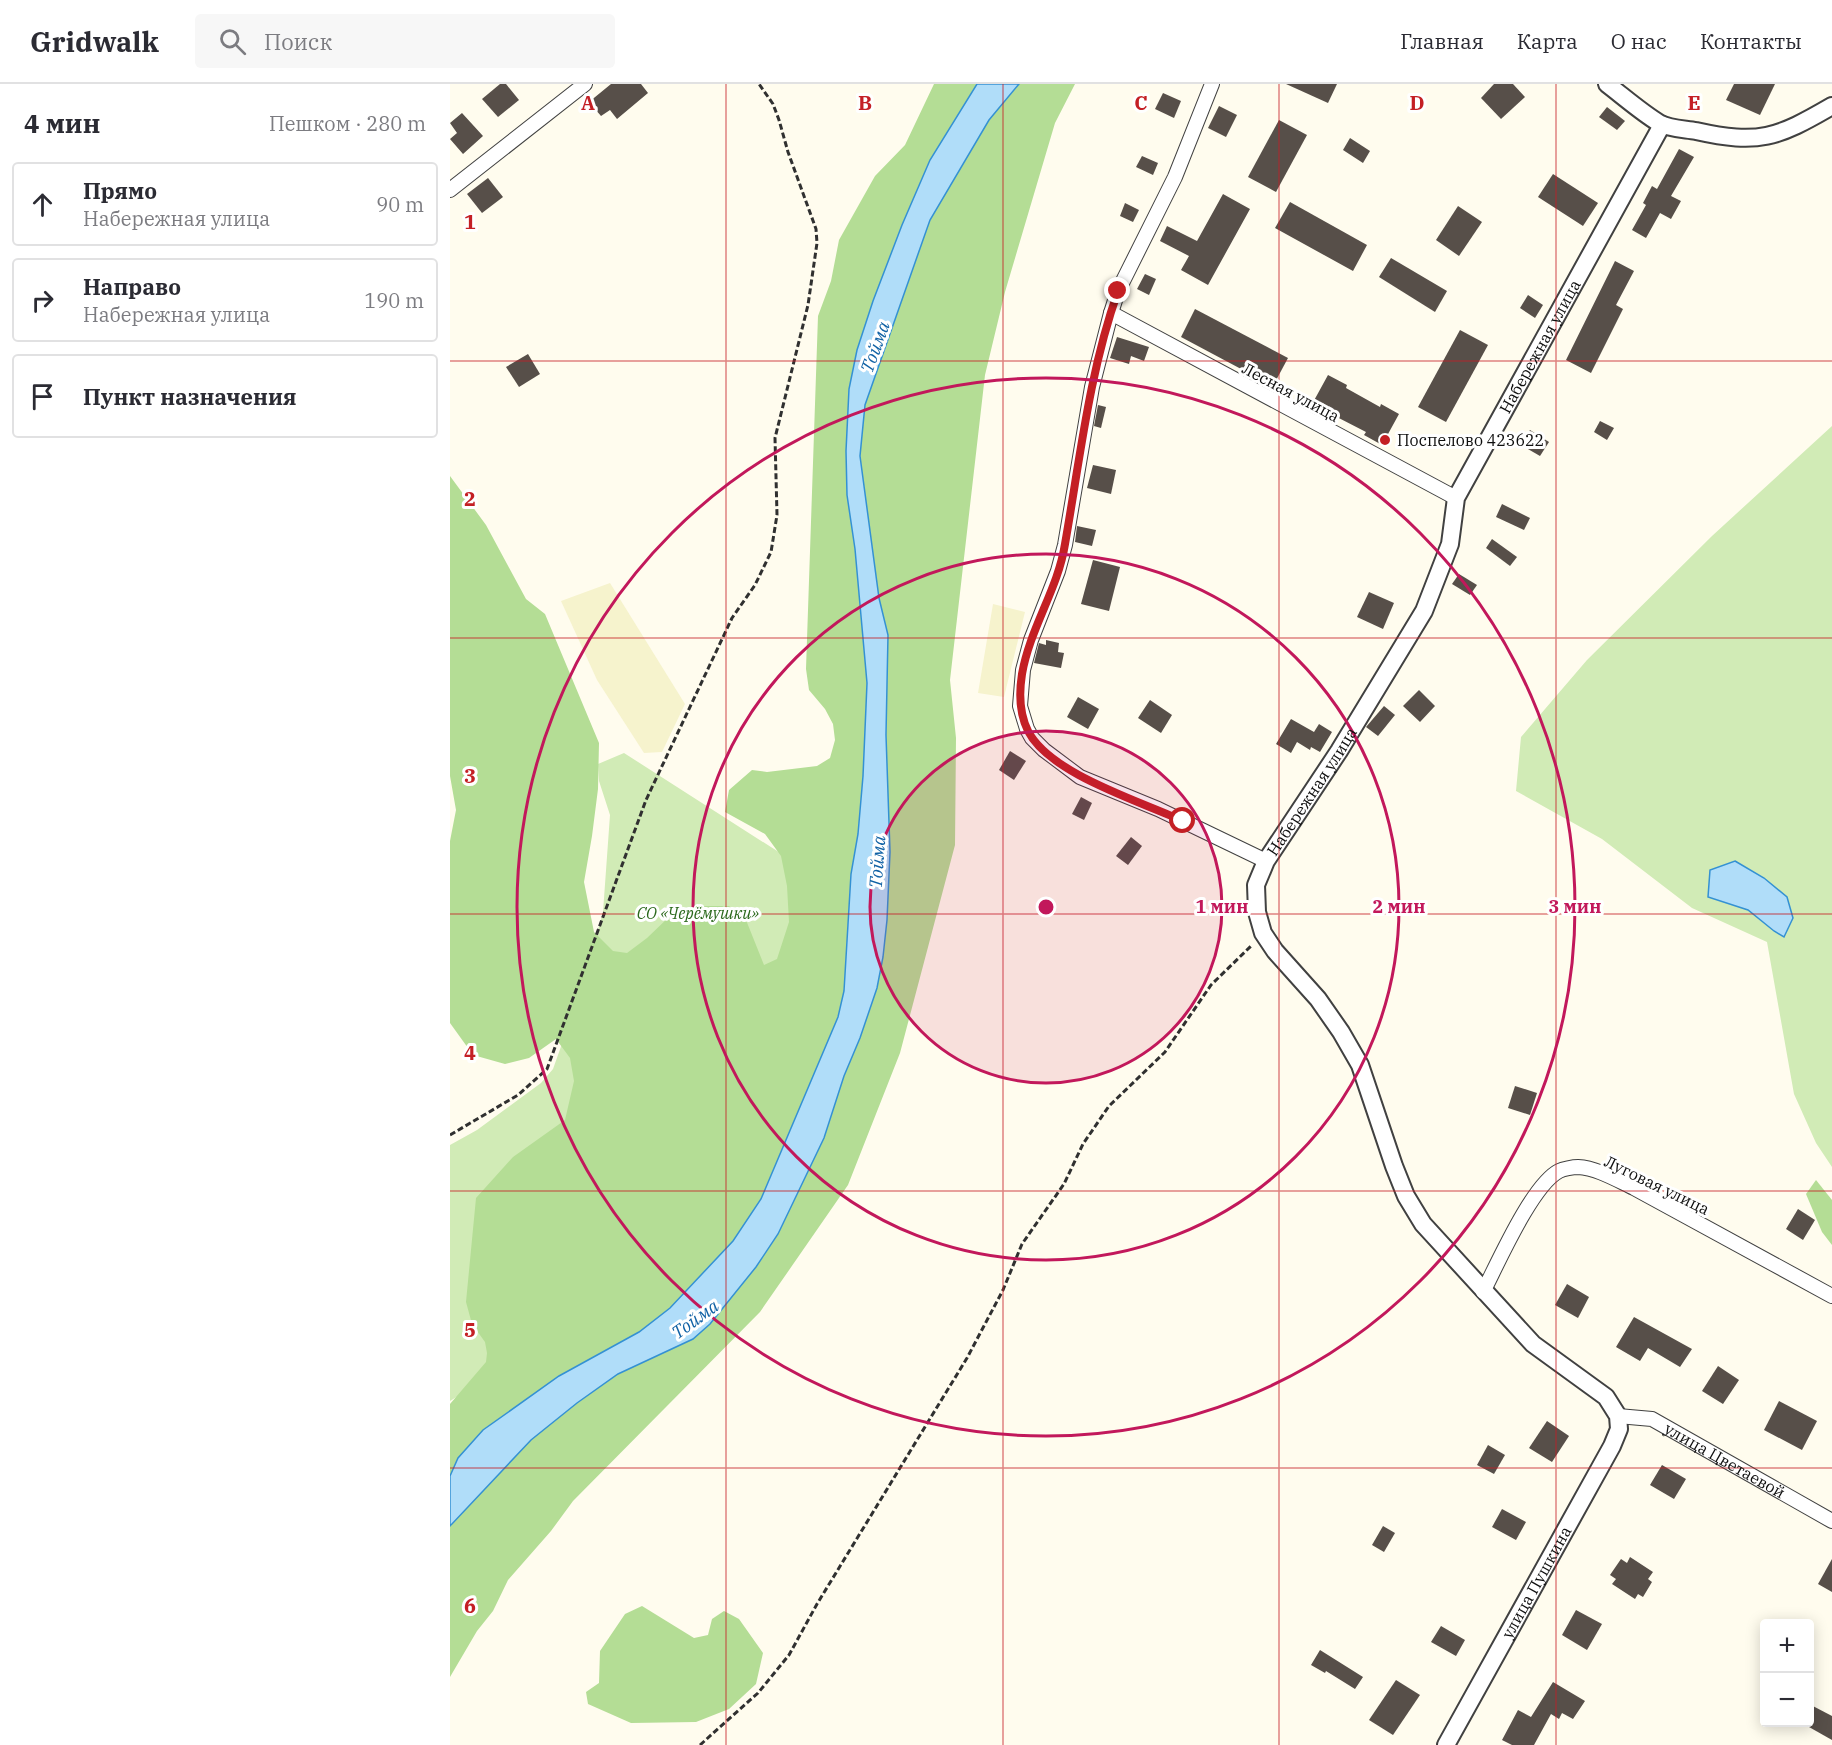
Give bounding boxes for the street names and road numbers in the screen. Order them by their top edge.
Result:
street label: Набережная улица [1495,276,1585,417]
street label: Лесная улица [1239,358,1343,426]
street label: Набережная улица [1262,723,1361,860]
street label: Луговая улица [1601,1151,1713,1219]
street label: улица Цветаевой [1661,1418,1789,1502]
street label: улица Пушкина [1497,1522,1576,1642]

